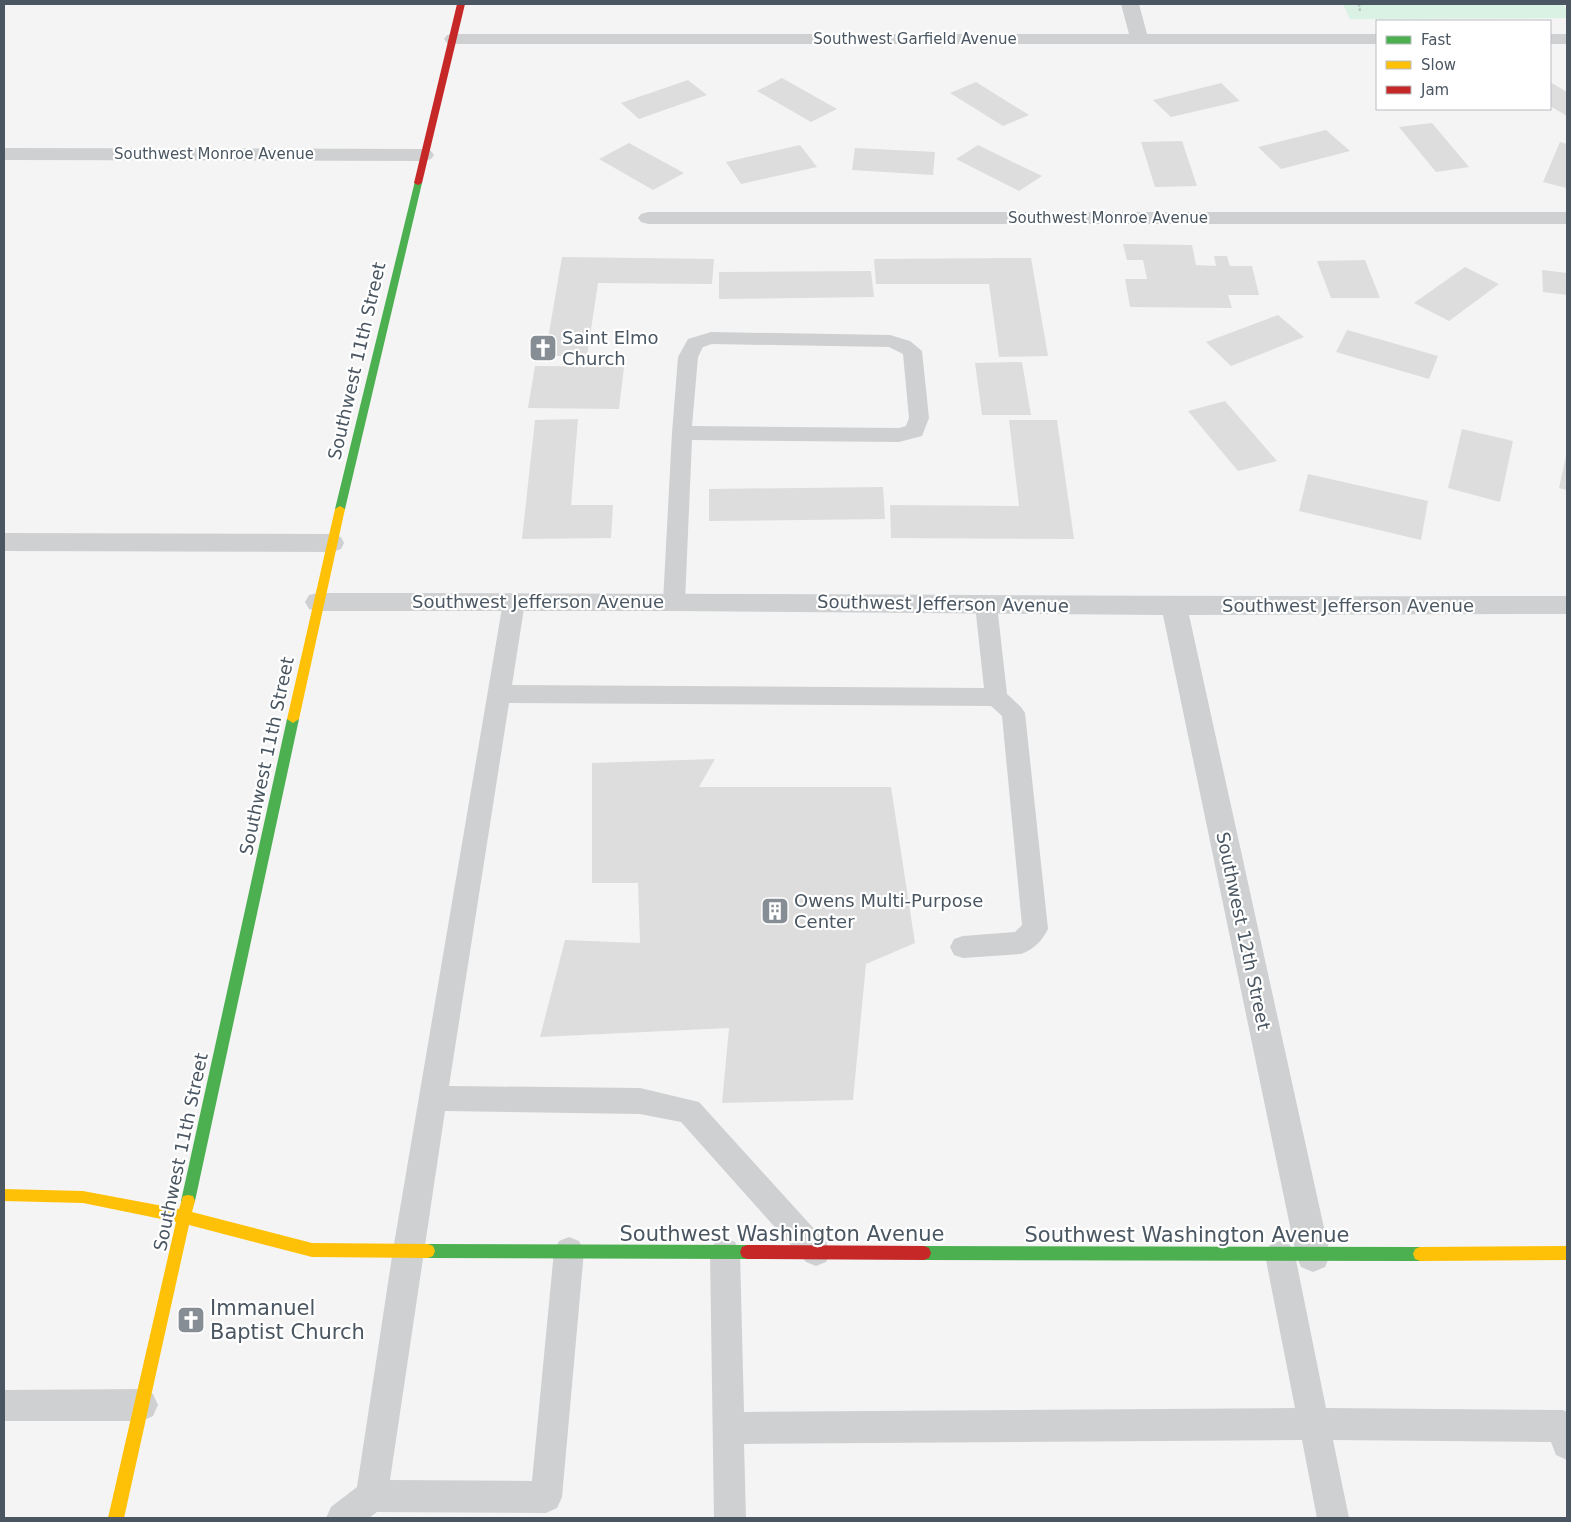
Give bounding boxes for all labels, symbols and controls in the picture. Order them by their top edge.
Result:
legend [1376,20,1551,110]
street label: Southwest Garfield Avenue [813,30,1017,48]
text: Fast [1421,31,1451,49]
text: Slow [1421,56,1456,74]
text: Jam [1420,81,1449,99]
street label: Southwest Monroe Avenue [114,145,314,163]
street label: Southwest Monroe Avenue [1008,209,1208,227]
street label: Southwest 11th Street [324,260,389,462]
place label: Saint Elmo Church [562,327,659,369]
church icon: Saint Elmo Church [528,333,558,363]
street label: Southwest Jefferson Avenue [412,591,664,612]
street label: Southwest Jefferson Avenue [817,591,1069,616]
street label: Southwest Jefferson Avenue [1222,595,1474,616]
street label: Southwest 11th Street [235,655,298,857]
street label: Southwest 12th Street [1212,830,1275,1032]
place label: Owens Multi-Purpose Center [794,890,983,932]
building icon: Owens Multi-Purpose Center [760,896,790,926]
street label: Southwest 11th Street [149,1051,212,1253]
street label: Southwest Washington Avenue [619,1222,945,1246]
street label: Southwest Washington Avenue [1024,1223,1350,1247]
place label: Immanuel Baptist Church [210,1296,365,1344]
church icon: Immanuel Baptist Church [176,1305,206,1335]

